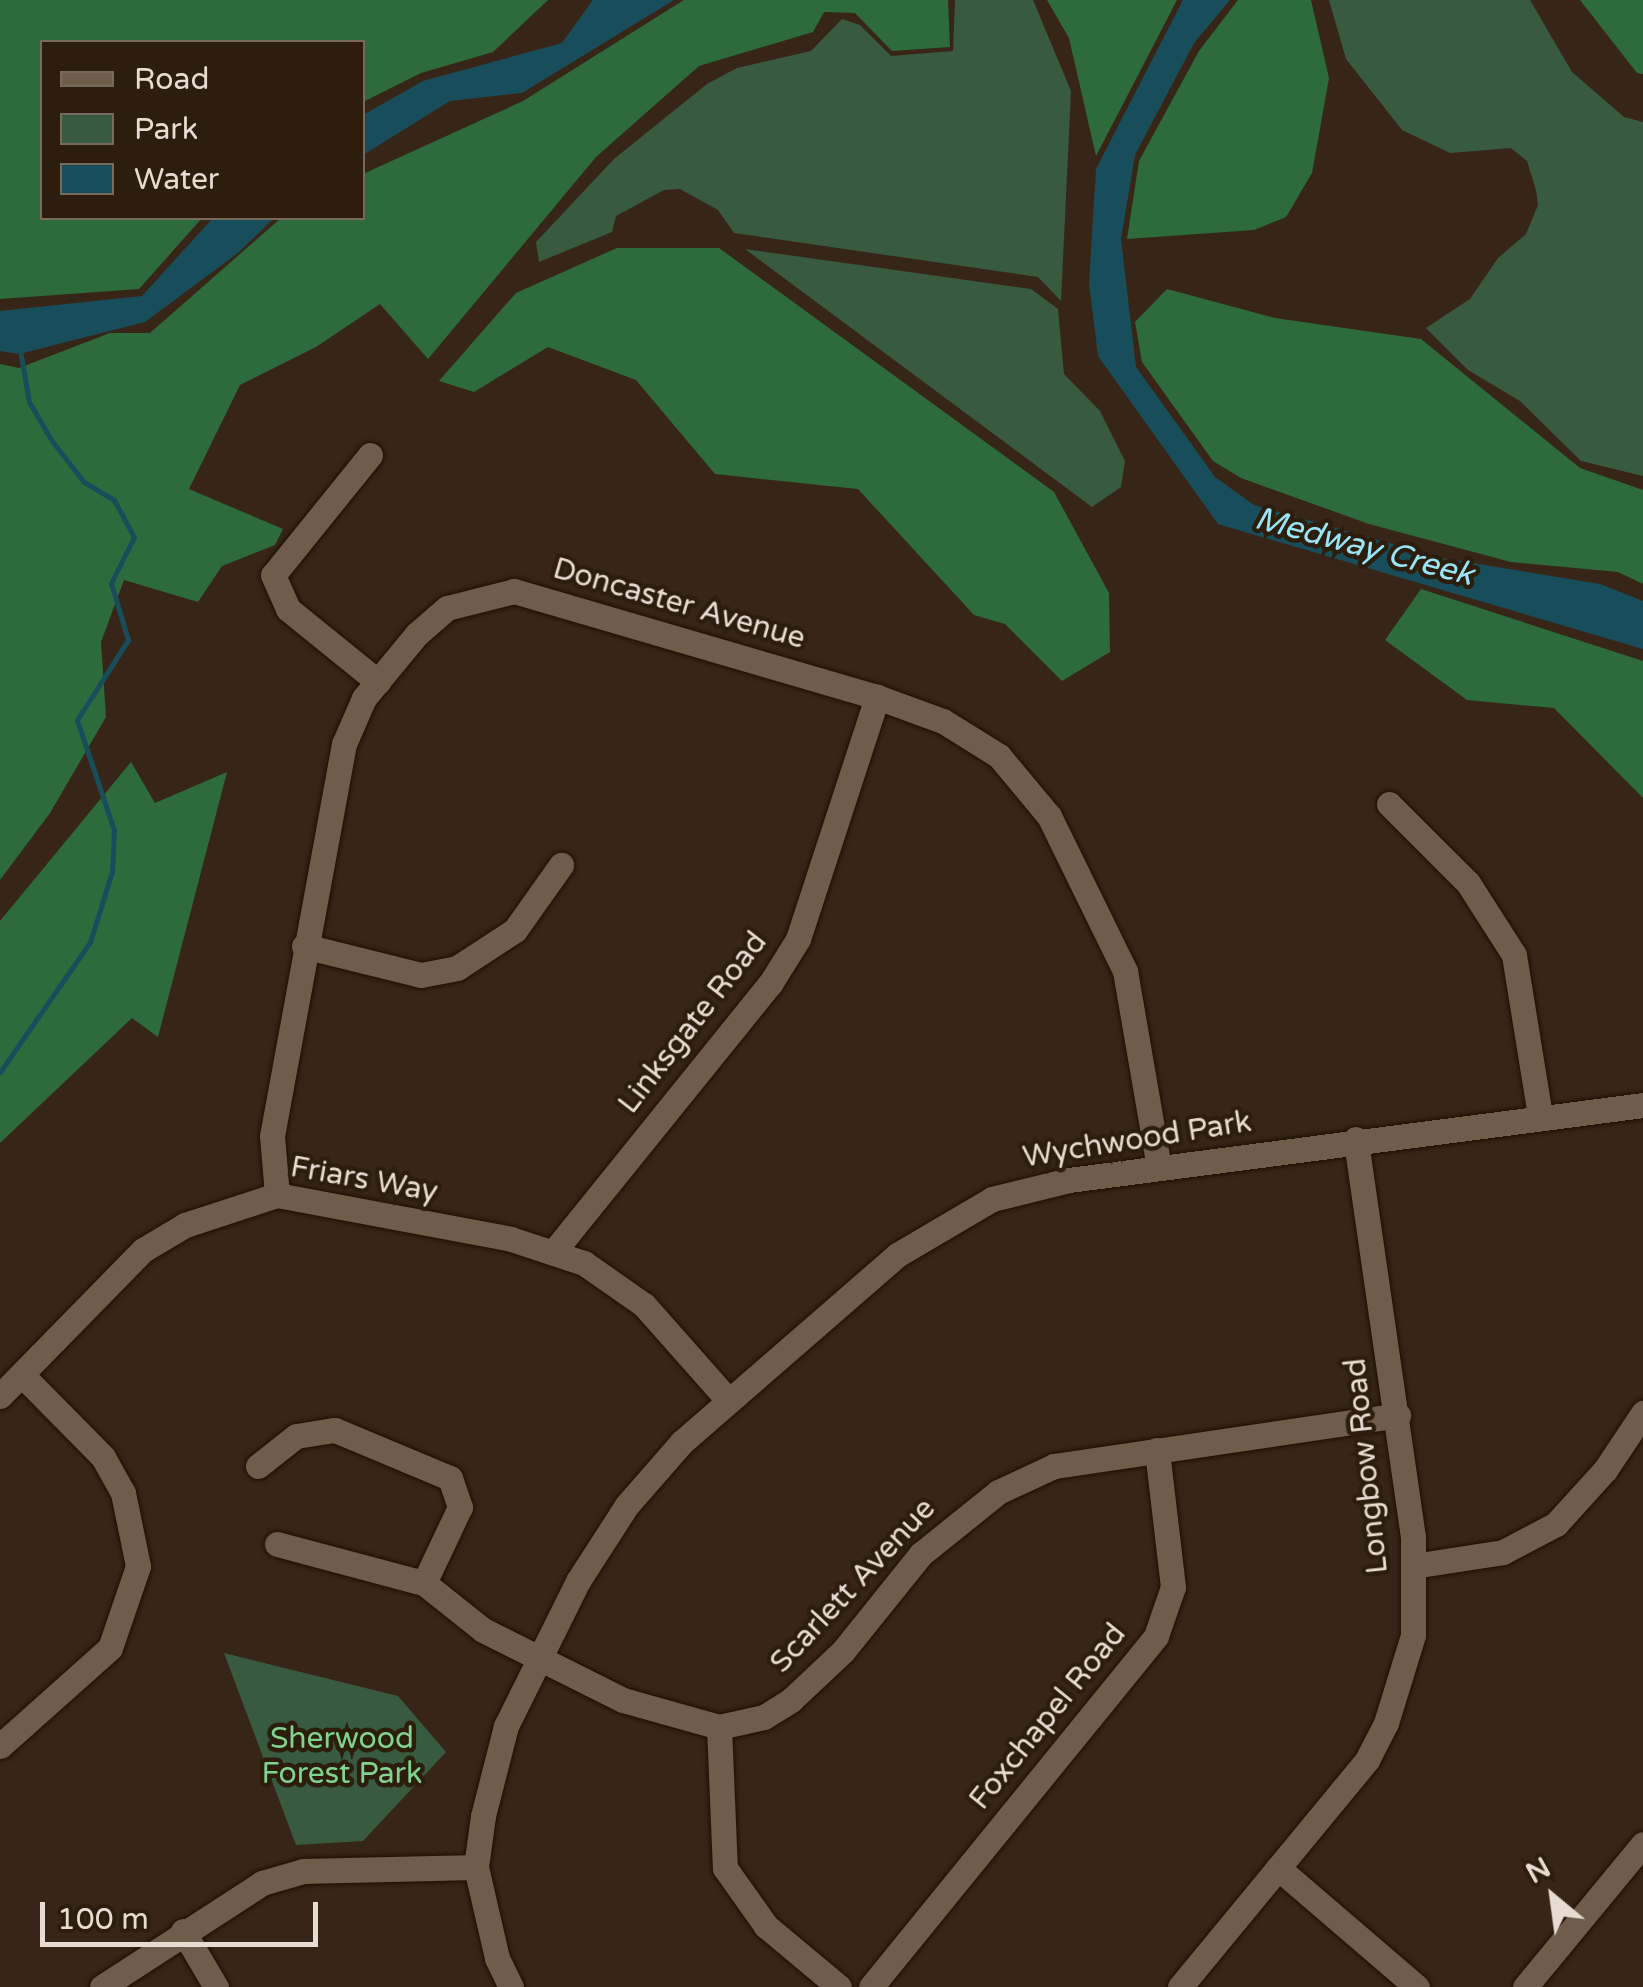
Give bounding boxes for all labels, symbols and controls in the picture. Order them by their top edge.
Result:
legend [40,40,365,220]
text: Road [134,61,209,98]
text: Park [134,111,198,148]
text: Water [134,161,219,198]
water label: Medway Creek [1251,499,1477,595]
street label: Doncaster Avenue [549,551,809,657]
street label: Linksgate Road [611,925,775,1121]
street label: Wychwood Park [1020,1104,1254,1176]
street label: Friars Way [288,1149,440,1211]
street label: Longbow Road [1338,1356,1396,1576]
street label: Scarlett Avenue [763,1491,943,1681]
street label: Foxchapel Road [962,1617,1134,1817]
park label: Sherwood Forest Park [262,1721,422,1792]
north arrow [1503,1847,1603,1947]
text: N [1520,1850,1557,1891]
scale bar [45,1882,322,1944]
text: 100 m [57,1901,149,1938]

